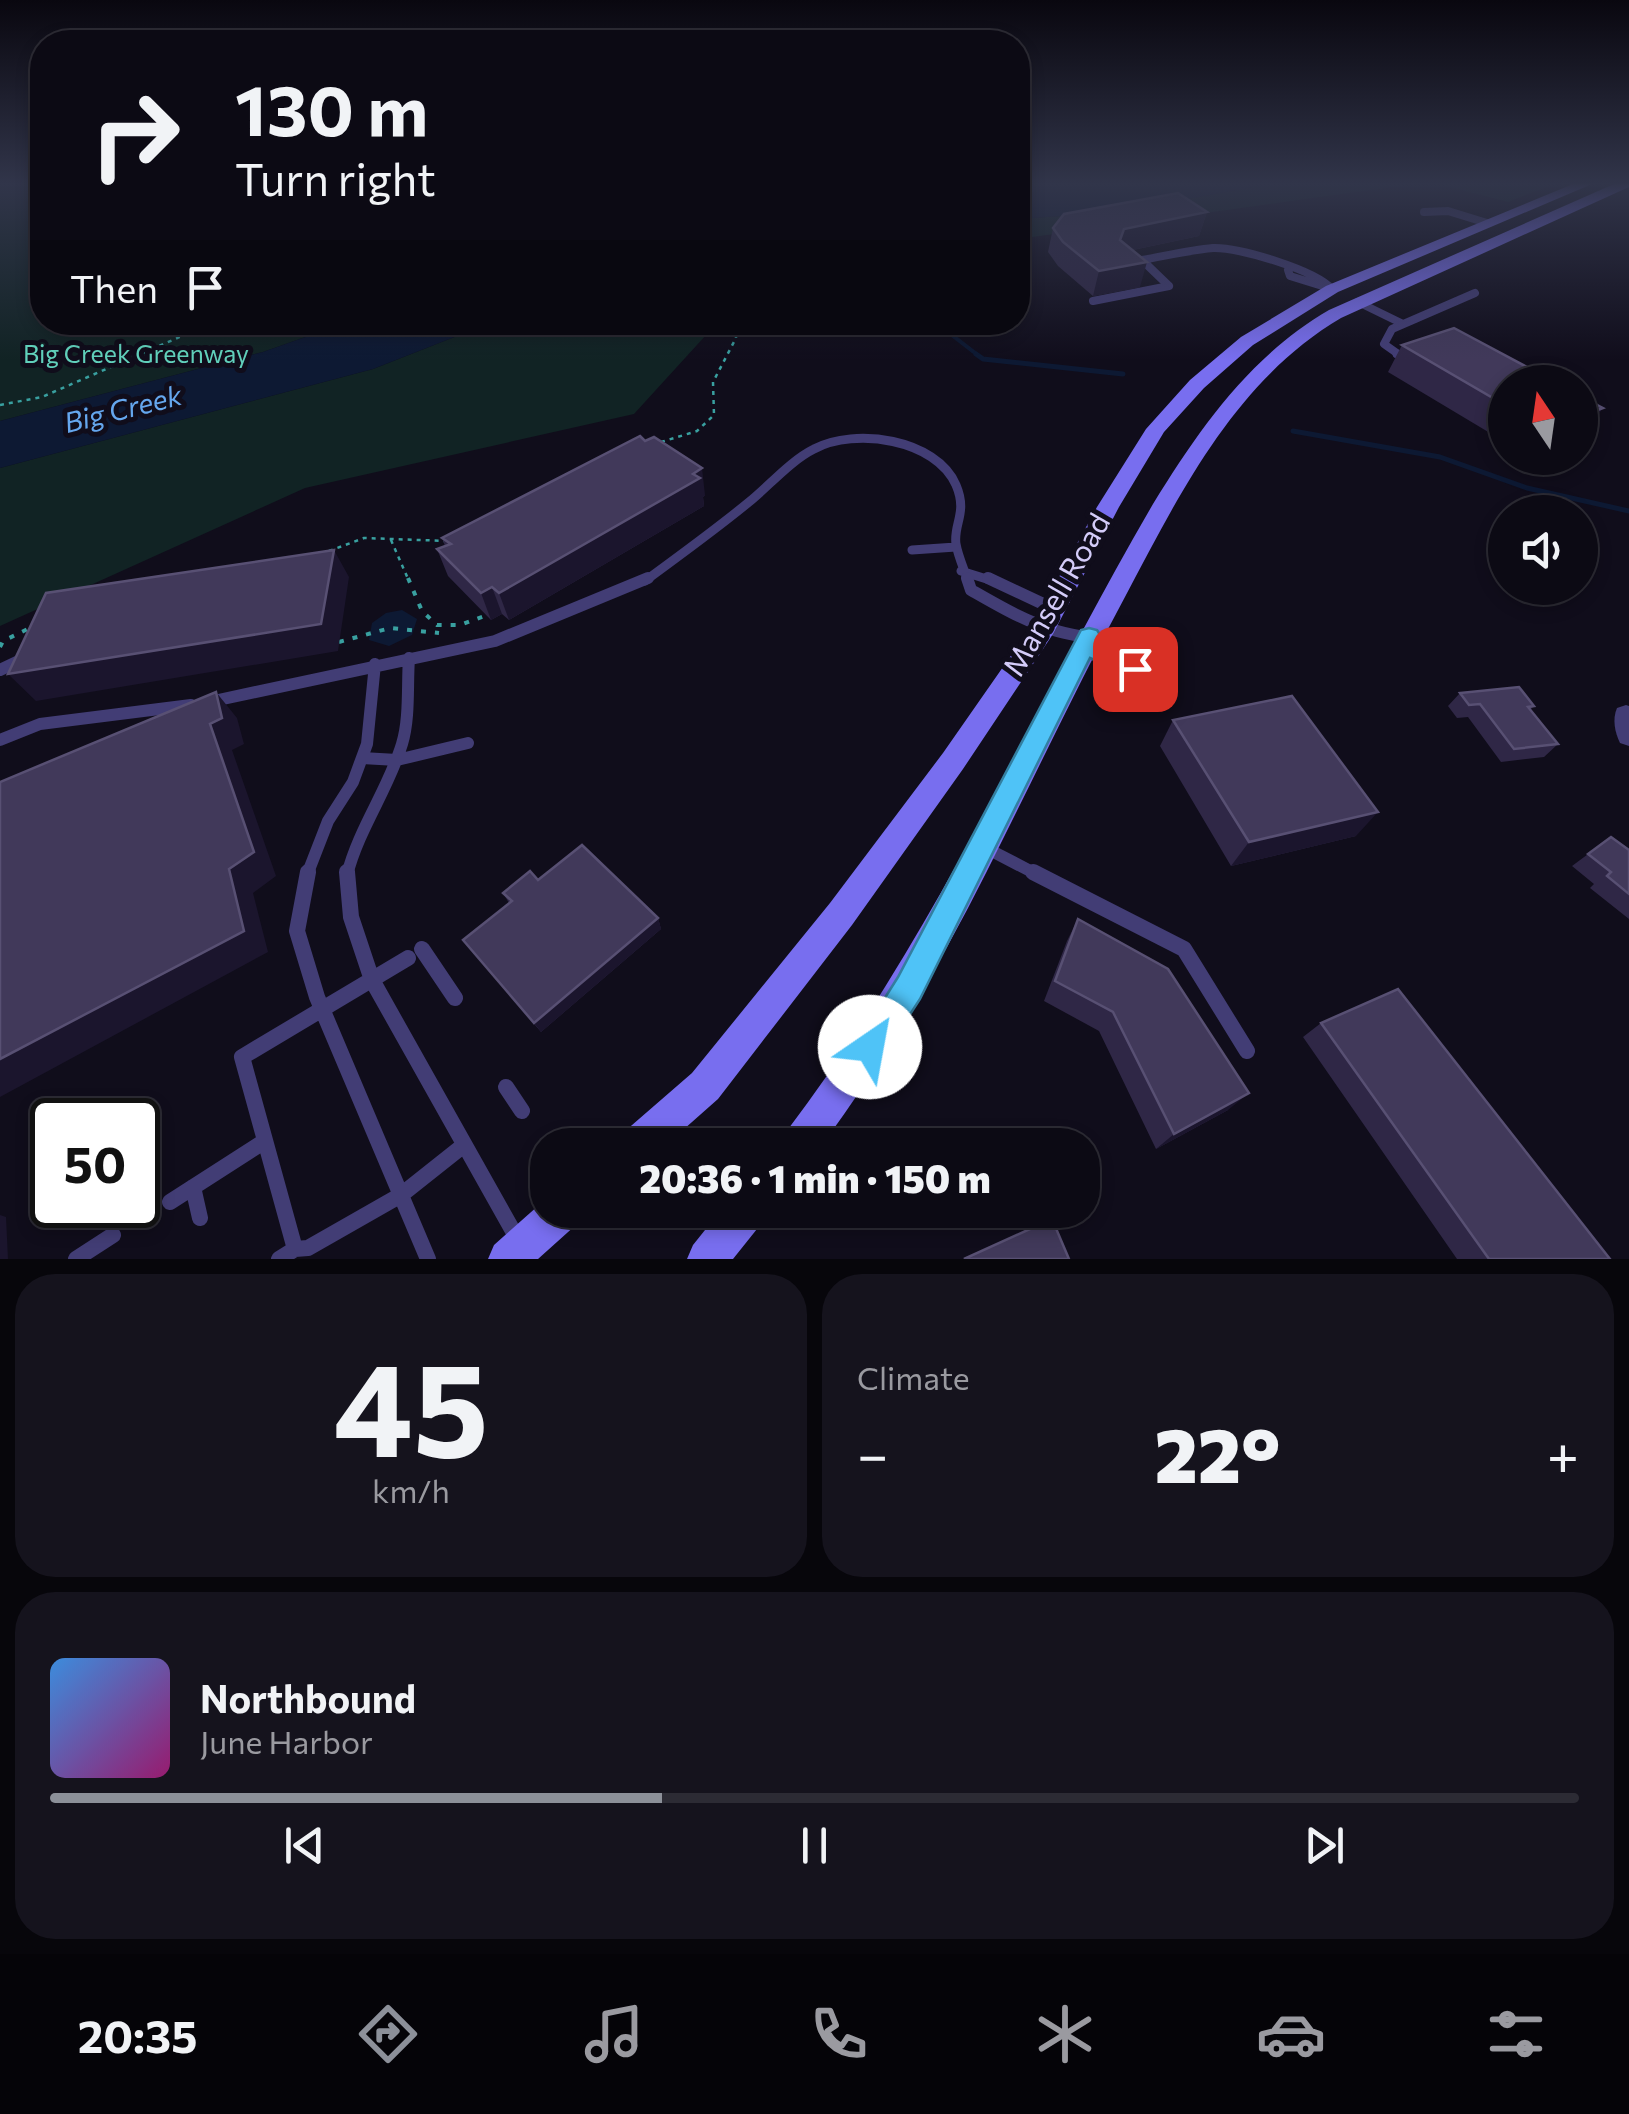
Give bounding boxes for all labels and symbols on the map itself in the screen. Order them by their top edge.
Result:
park label: Big Creek Greenway [23,338,249,368]
north arrow [1488,365,1598,475]
water label: Big Creek [60,377,186,439]
street label: Mansell Road [993,506,1116,682]
pin [1093,627,1178,712]
position arrow [818,995,922,1099]
speed limit sign: 50 [30,1098,160,1228]

